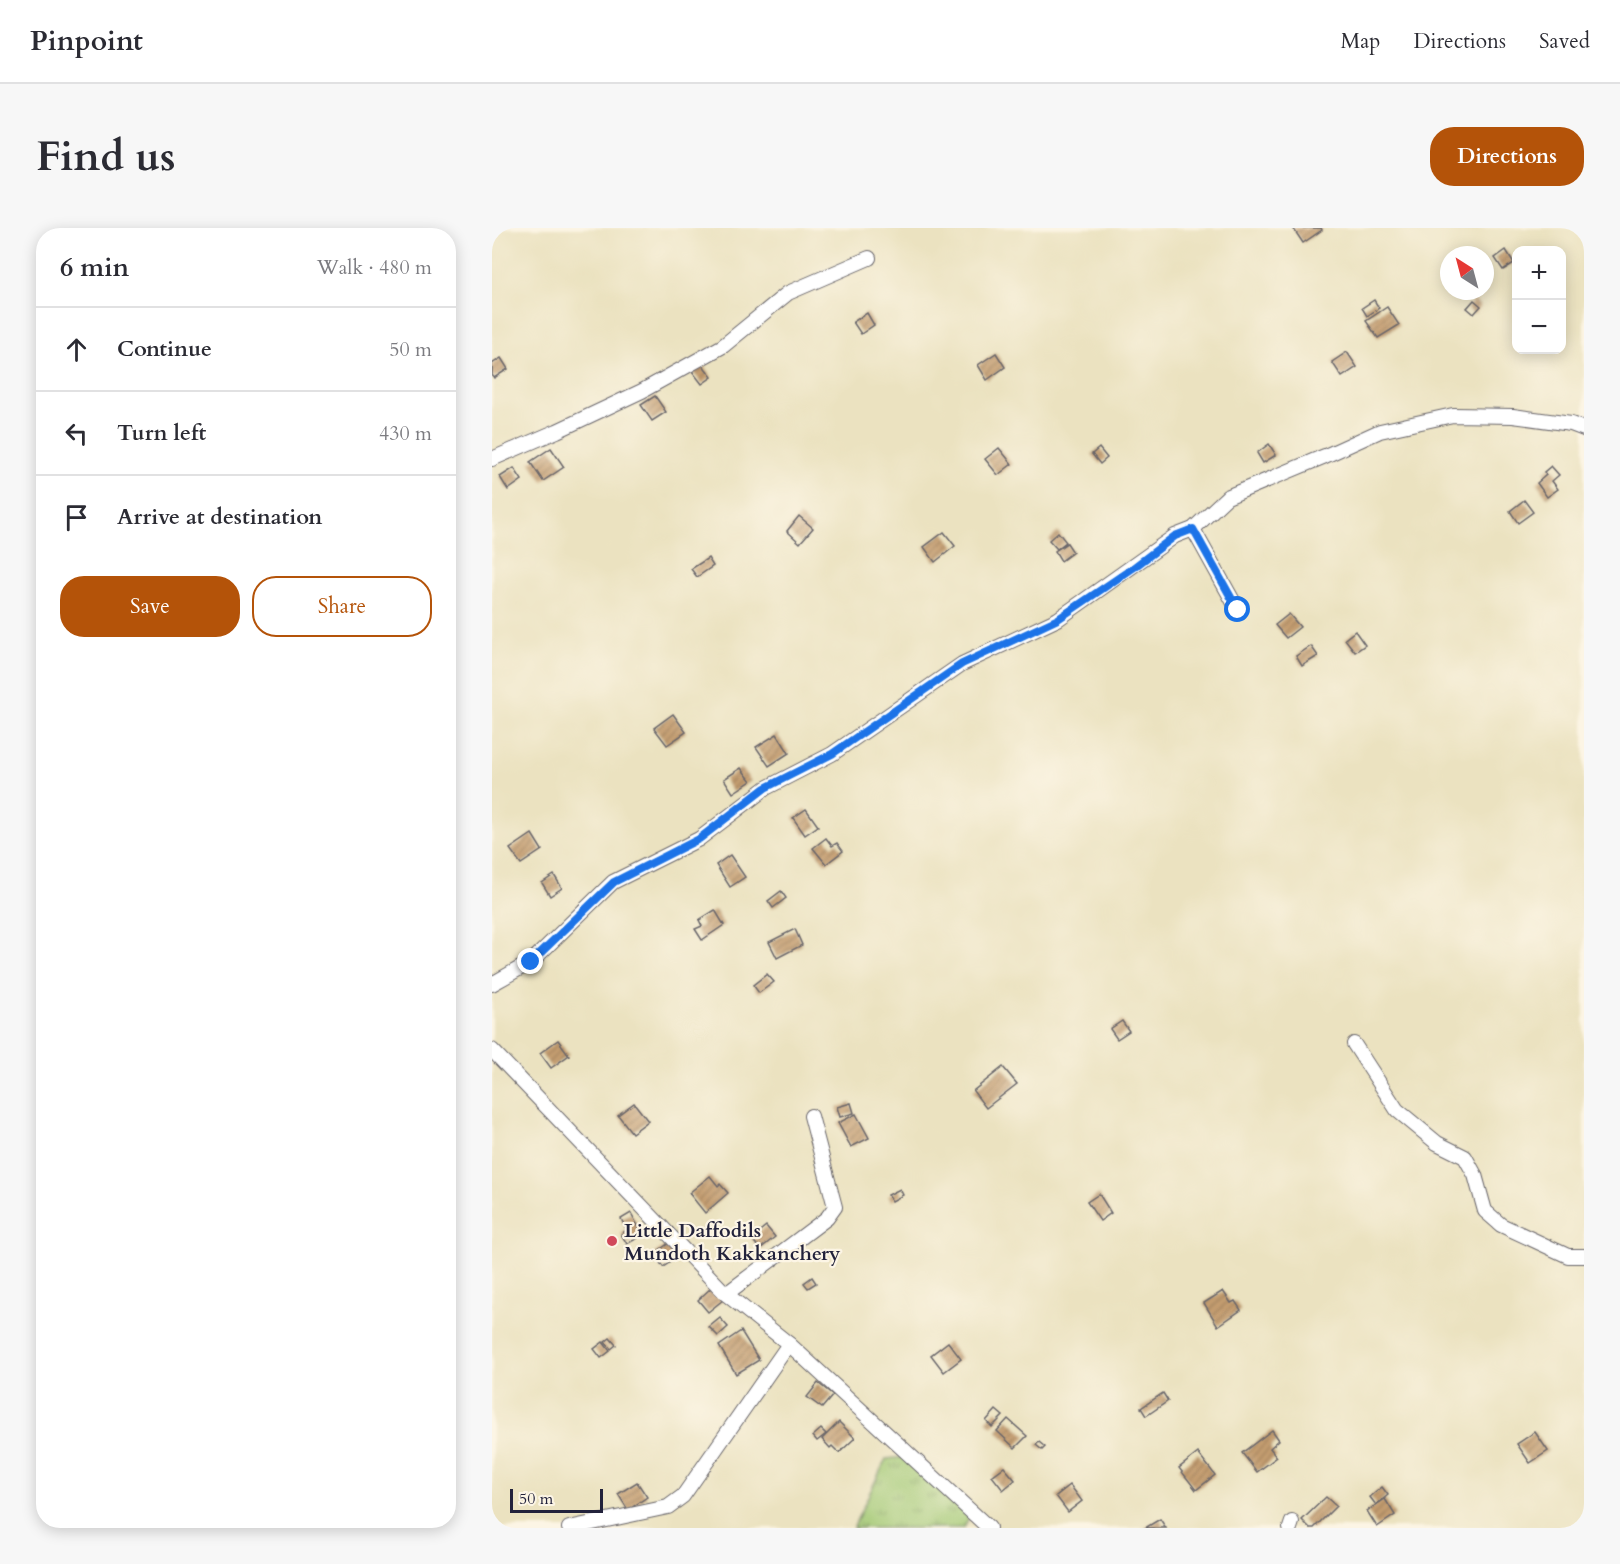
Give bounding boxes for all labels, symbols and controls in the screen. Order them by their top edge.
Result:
text: Pinpoint [30,22,143,60]
text: Map [1340,27,1380,56]
text: Directions [1413,27,1506,56]
text: Saved [1539,27,1590,56]
button: Directions [1430,127,1584,186]
text: Find us [36,128,176,185]
north arrow [1440,246,1494,300]
map controls [1512,246,1566,354]
button: + [1512,246,1566,300]
text: 6 min [60,250,129,285]
text: Walk · 480 m [317,254,432,281]
button: − [1512,300,1566,354]
icon: ahead [60,333,93,366]
text: Continue [117,334,212,364]
text: 50 m [389,336,432,363]
icon: left [60,417,93,450]
text: Turn left [117,418,206,448]
text: 430 m [379,420,432,447]
icon: arrive [60,501,93,534]
text: Arrive at destination [117,502,322,532]
button: Save [60,576,240,637]
button: Share [252,576,432,637]
route start [1224,596,1250,622]
route end [517,948,543,974]
place label: Little Daffodils Mundoth Kakkanchery [624,1217,841,1267]
marker: Little Daffodils Mundoth Kakkanchery [605,1234,619,1248]
scale bar [510,1486,603,1514]
text: 50 m [519,1488,553,1510]

